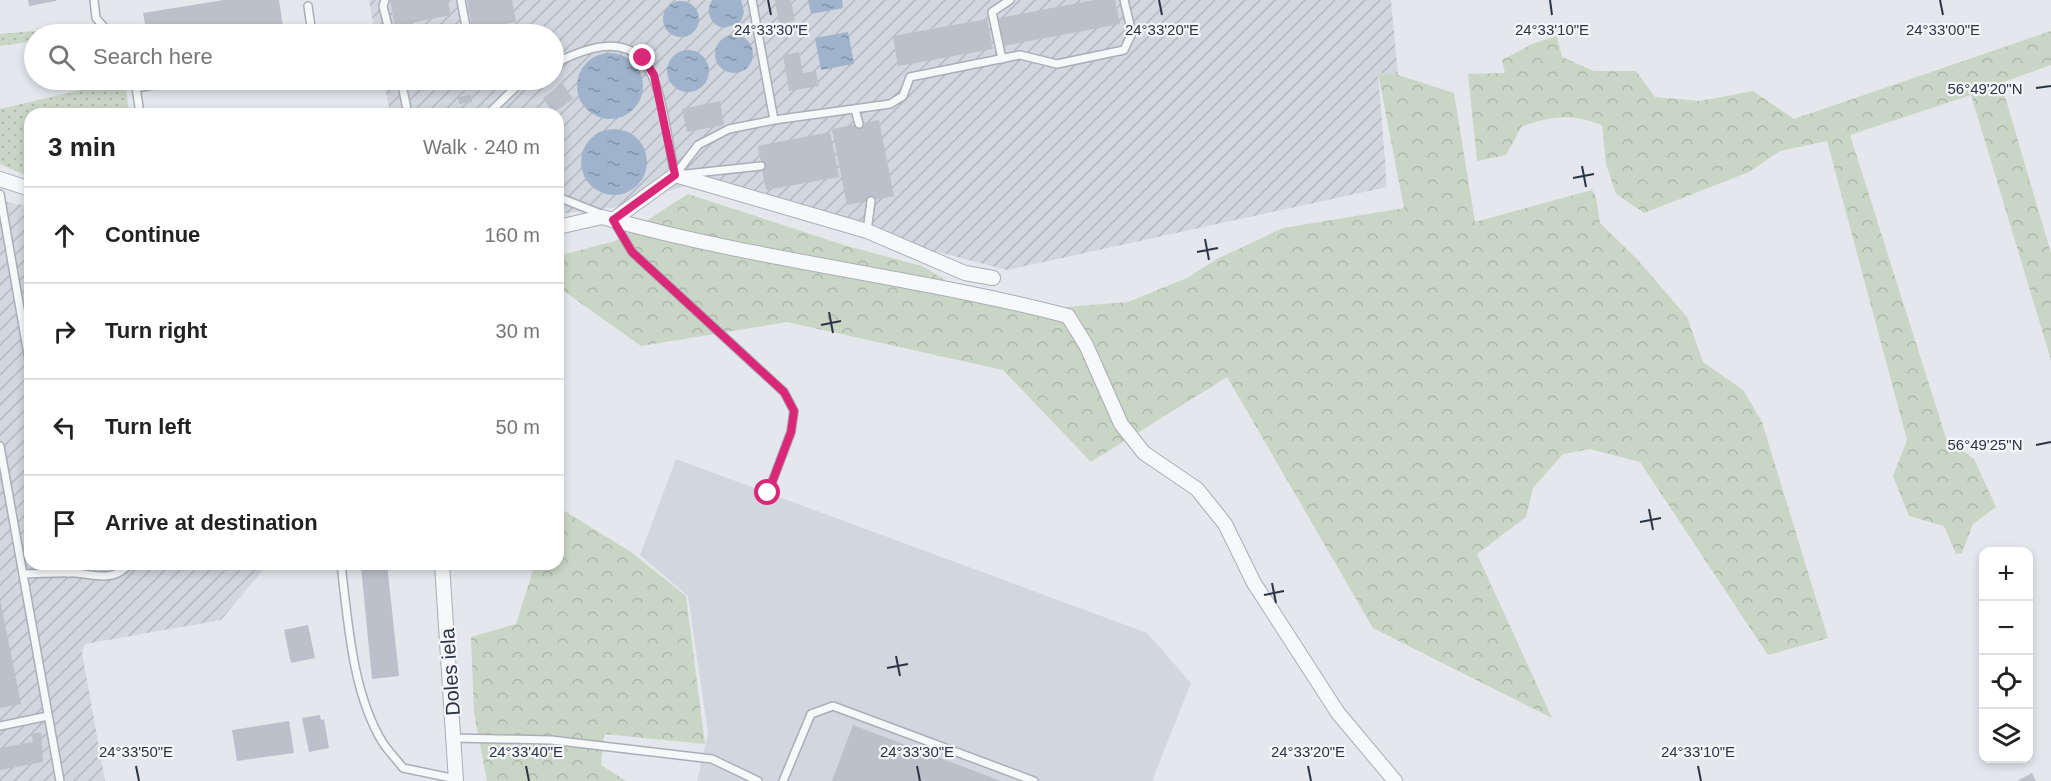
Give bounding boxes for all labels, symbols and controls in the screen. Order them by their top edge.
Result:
text: 24°33'30"E [734,21,808,38]
text: 24°33'20"E [1125,21,1199,38]
text: 24°33'10"E [1515,21,1589,38]
text: 24°33'00"E [1906,21,1980,38]
search box [24,24,564,90]
icon: search [45,41,78,74]
text: Search here [93,44,213,69]
route end [629,44,655,70]
text: 56°49'20"N [1947,80,2023,97]
text: 3 min [48,132,116,162]
text: Walk · 240 m [423,136,540,158]
icon: ahead [48,219,81,252]
text: Continue [105,222,200,247]
text: 160 m [484,224,540,246]
icon: right [48,315,81,348]
text: Turn right [105,318,207,343]
text: 30 m [496,320,540,342]
icon: left [48,411,81,444]
text: Turn left [105,414,191,439]
text: 50 m [496,416,540,438]
text: 56°49'25"N [1947,436,2023,453]
route start [754,479,780,505]
icon: arrive [48,507,81,540]
text: Arrive at destination [105,510,318,535]
map controls [1979,547,2033,763]
button: + [1979,547,2033,601]
button: − [1979,601,2033,655]
street label: Doles iela [436,627,464,717]
button: locate [1979,655,2033,709]
button: layers [1979,709,2033,763]
text: 24°33'50"E [99,743,173,760]
text: 24°33'40"E [489,743,563,760]
text: 24°33'30"E [880,743,954,760]
text: 24°33'20"E [1271,743,1345,760]
text: 24°33'10"E [1661,743,1735,760]

